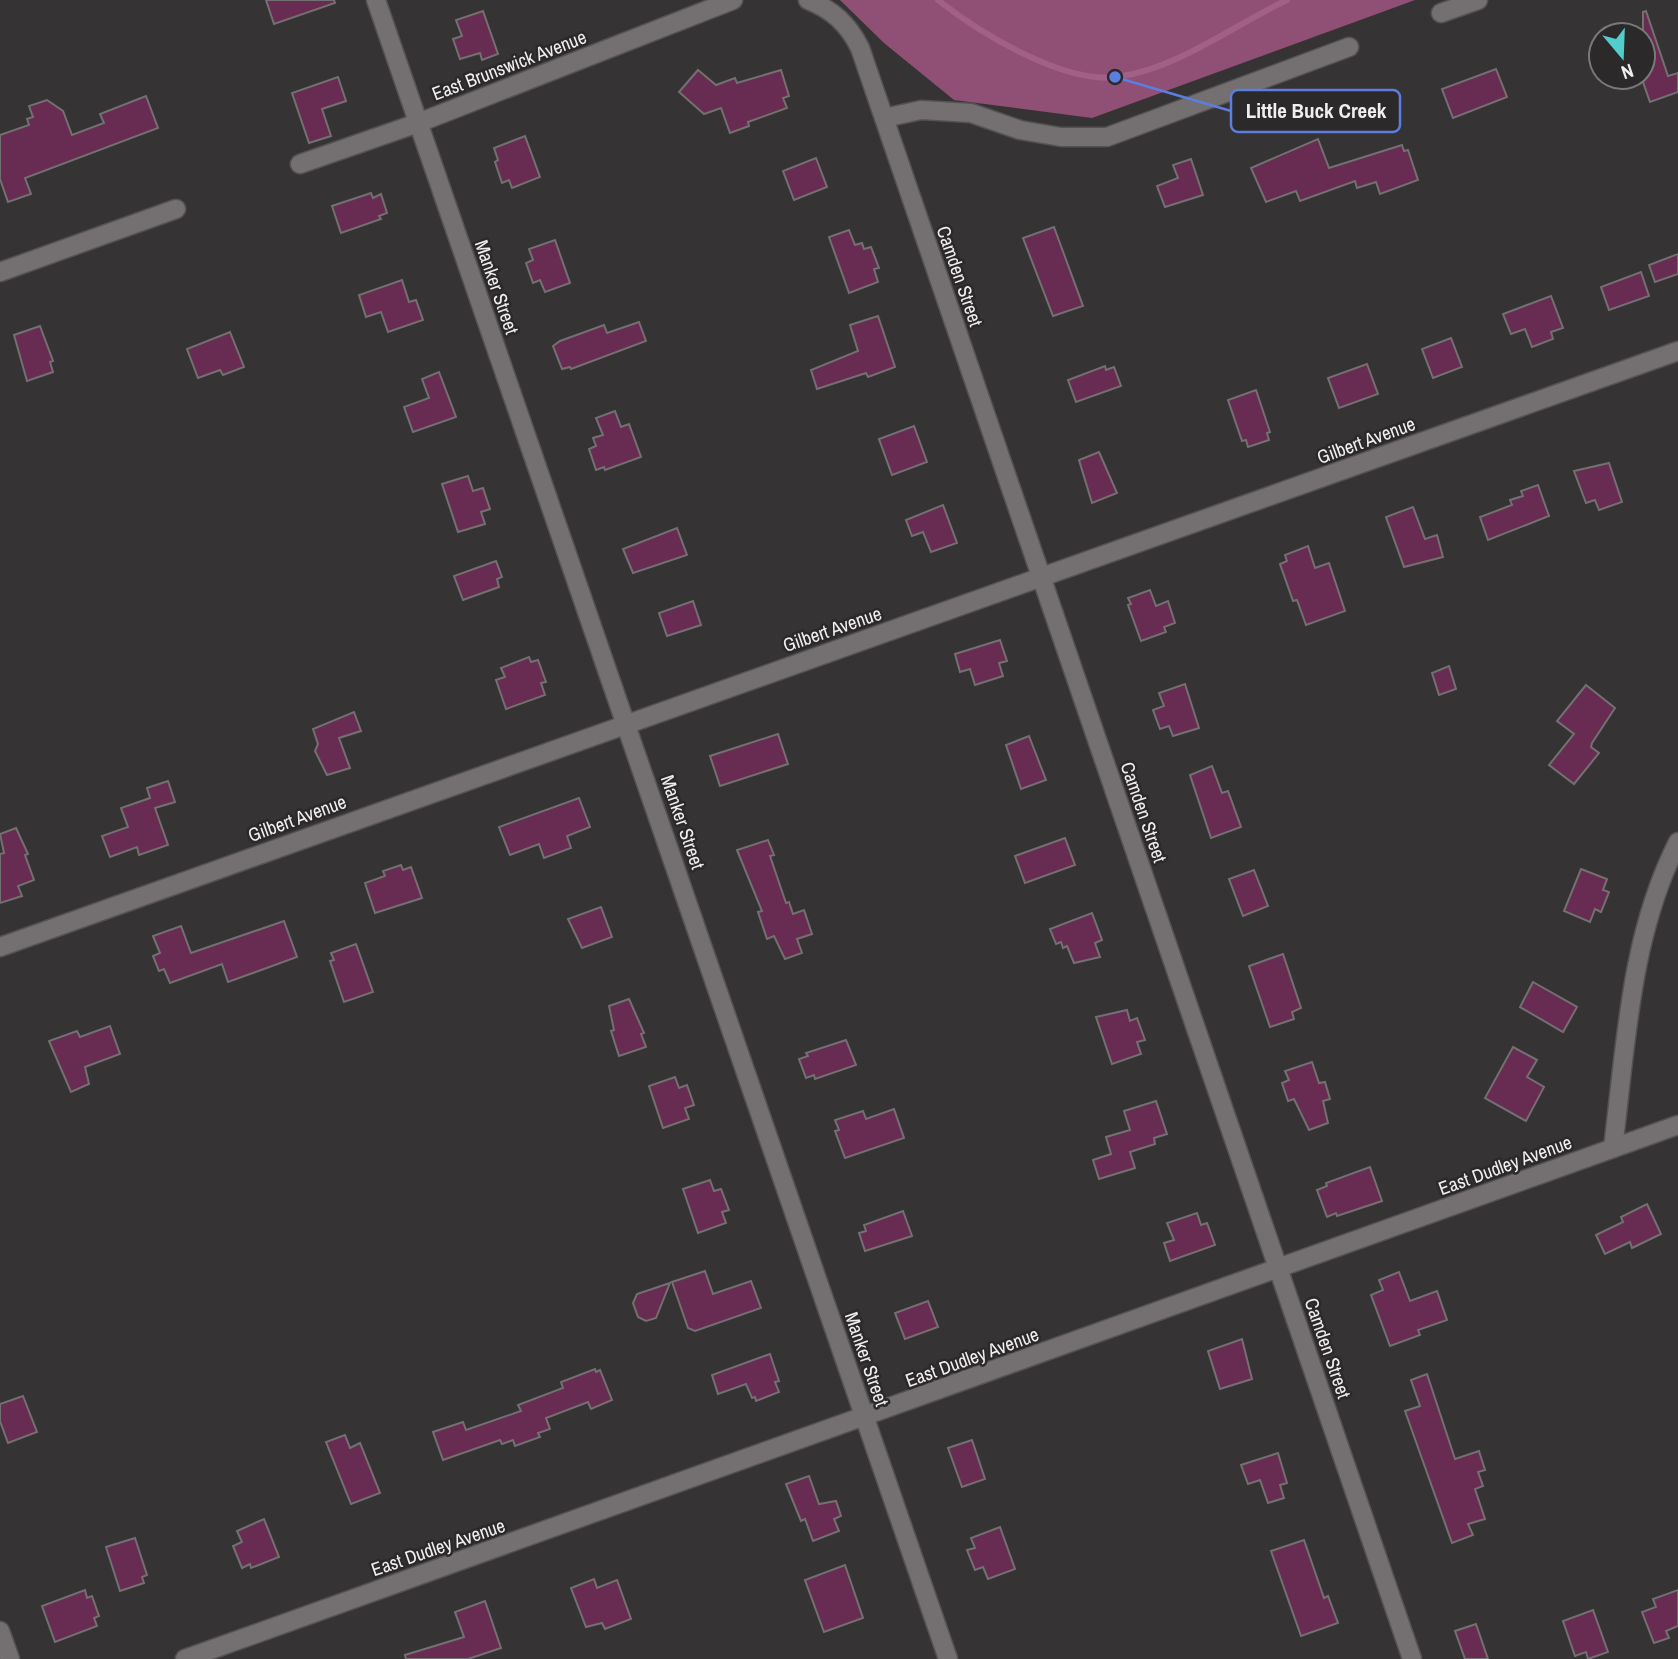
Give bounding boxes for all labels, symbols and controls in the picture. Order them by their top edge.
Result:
north arrow [1587,21,1657,91]
street label: East Brunswick Avenue [428,24,590,106]
text: N [1618,58,1637,86]
callout: Little Buck Creek [1231,90,1400,132]
text: Little Buck Creek [1246,96,1387,125]
street label: Camden Street [931,222,990,330]
street label: Manker Street [469,237,525,338]
street label: Gilbert Avenue [1313,410,1419,470]
street label: Gilbert Avenue [779,600,885,658]
street label: Camden Street [1115,758,1174,866]
street label: Manker Street [655,772,711,873]
street label: Gilbert Avenue [244,788,350,848]
street label: East Dudley Avenue [1435,1129,1575,1201]
street label: Camden Street [1299,1294,1358,1402]
street label: Manker Street [839,1309,895,1410]
street label: East Dudley Avenue [902,1321,1042,1393]
street label: East Dudley Avenue [368,1512,508,1582]

